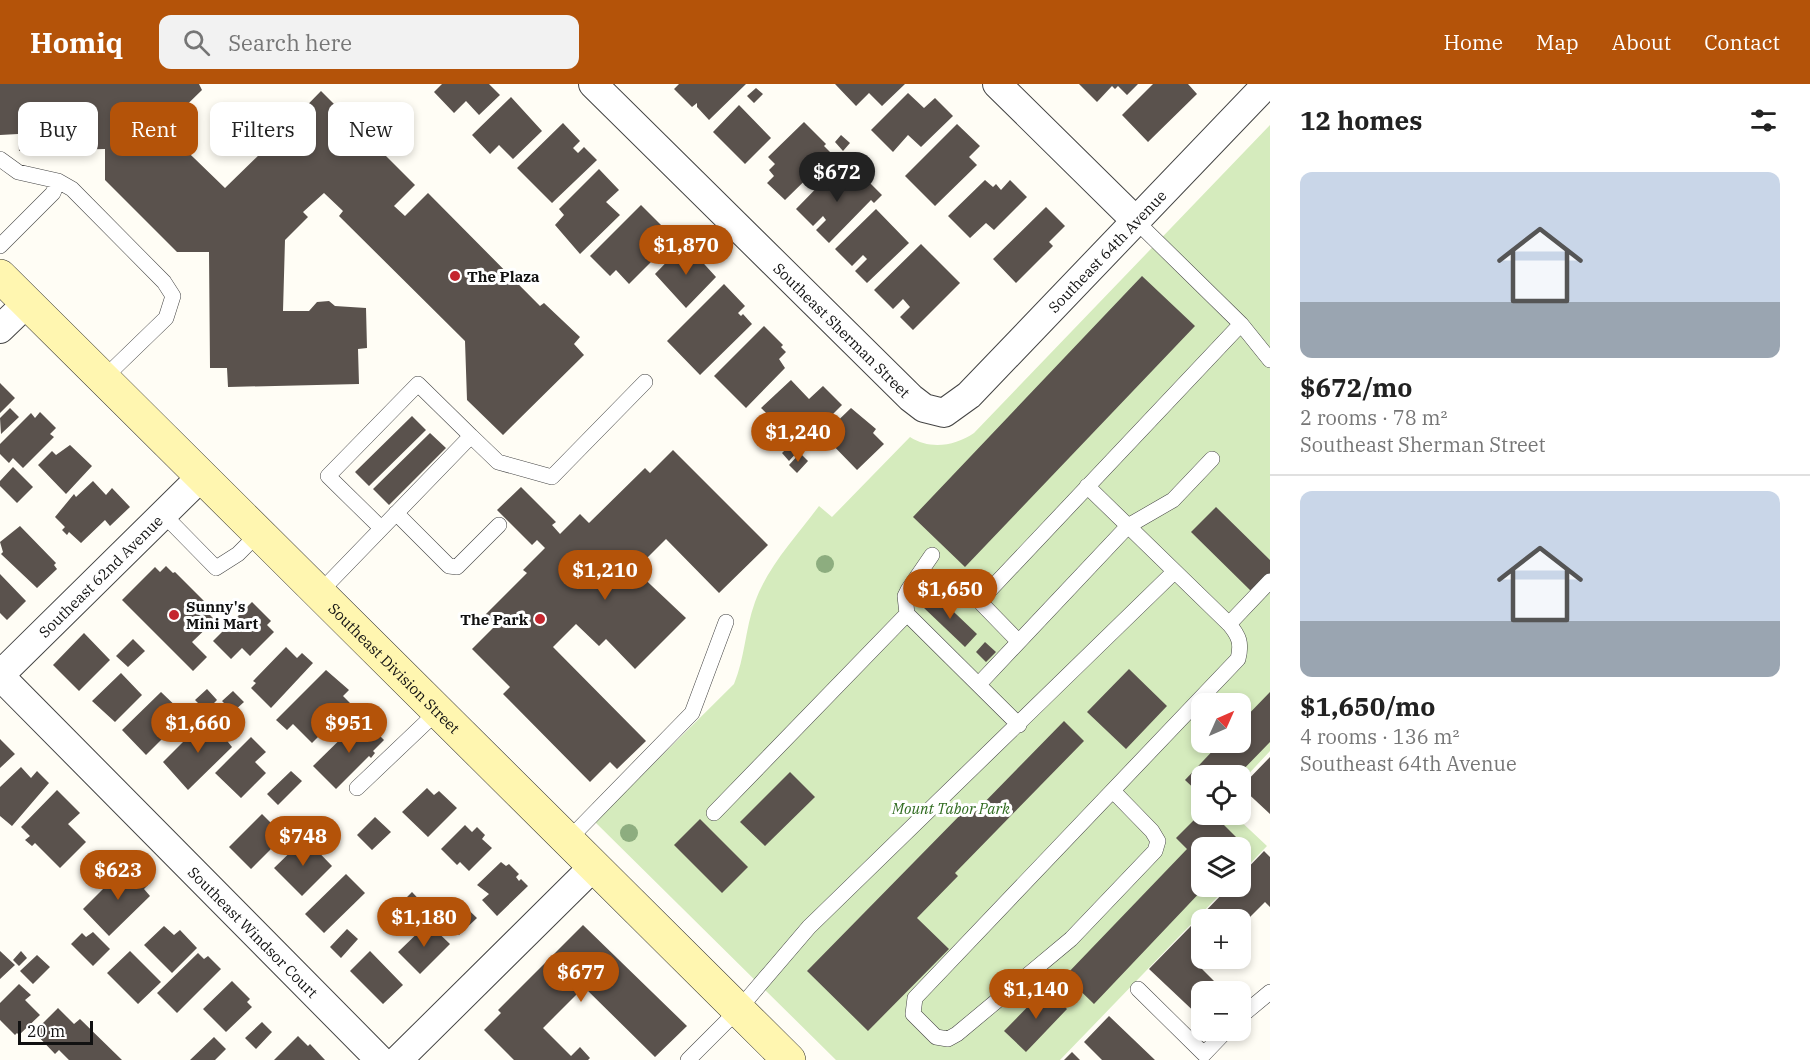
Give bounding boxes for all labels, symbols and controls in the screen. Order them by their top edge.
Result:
search box [159,15,579,69]
text: Homiq [30,24,123,61]
icon: search [180,26,213,59]
text: Search here [228,28,352,57]
text: Home [1443,28,1503,56]
text: Map [1536,28,1579,56]
text: About [1612,28,1671,56]
text: Contact [1704,28,1780,56]
chip: Buy [18,102,98,156]
chip: Rent [110,102,198,156]
chip: Filters [210,102,316,156]
chip: New [328,102,414,156]
text: 12 homes [1300,103,1422,137]
icon: filters [1747,104,1780,137]
pin: $672 [801,152,873,203]
text: $672 [813,158,861,185]
street label: Southeast 64th Avenue [1044,186,1170,316]
icon: home [1486,211,1594,319]
pin: $1,870 [637,225,735,276]
text: $1,870 [653,231,719,258]
street label: Southeast Sherman Street [770,258,914,401]
place label: The Plaza [467,267,540,286]
marker: The Plaza [448,269,462,283]
text: $672/mo [1300,370,1412,404]
text: 2 rooms · 78 m² [1300,404,1447,431]
pin: $1,240 [749,412,847,463]
text: $1,240 [765,418,831,445]
text: Southeast Sherman Street [1300,431,1546,458]
street label: Southeast 62nd Avenue [34,511,166,641]
icon: home [1486,530,1594,638]
pin: $1,210 [556,550,654,601]
text: $1,210 [572,556,638,583]
pin: $1,650 [901,569,999,620]
text: $1,650 [917,575,983,602]
place label: Sunny's Mini Mart [186,597,259,633]
street label: Southeast Division Street [325,599,464,737]
marker: Sunny's Mini Mart [167,608,181,622]
place label: The Park [460,610,529,629]
marker: The Park [533,612,547,626]
text: $1,650/mo [1300,689,1435,723]
north arrow [1191,693,1251,753]
map controls [1191,693,1251,1041]
pin: $1,660 [149,703,247,754]
pin: $951 [313,703,385,754]
text: $1,660 [165,709,231,736]
text: $951 [325,709,373,736]
text: 4 rooms · 136 m² [1300,723,1459,750]
text: Southeast 64th Avenue [1300,750,1517,777]
button: locate [1191,765,1251,825]
park label: Mount Tabor Park [891,799,1010,818]
pin: $748 [267,816,339,867]
text: $748 [279,822,327,849]
button: layers [1191,837,1251,897]
pin: $623 [82,850,154,901]
text: $623 [94,856,142,883]
street label: Southeast Windsor Court [184,862,322,1001]
pin: $1,180 [375,897,473,948]
text: $1,180 [391,903,457,930]
button: + [1191,909,1251,969]
pin: $677 [545,952,617,1003]
text: $677 [557,958,605,985]
pin: $1,140 [987,969,1085,1020]
text: $1,140 [1003,975,1069,1002]
button: − [1191,981,1251,1041]
scale bar [18,1018,93,1046]
text: 20 m [27,1021,65,1041]

